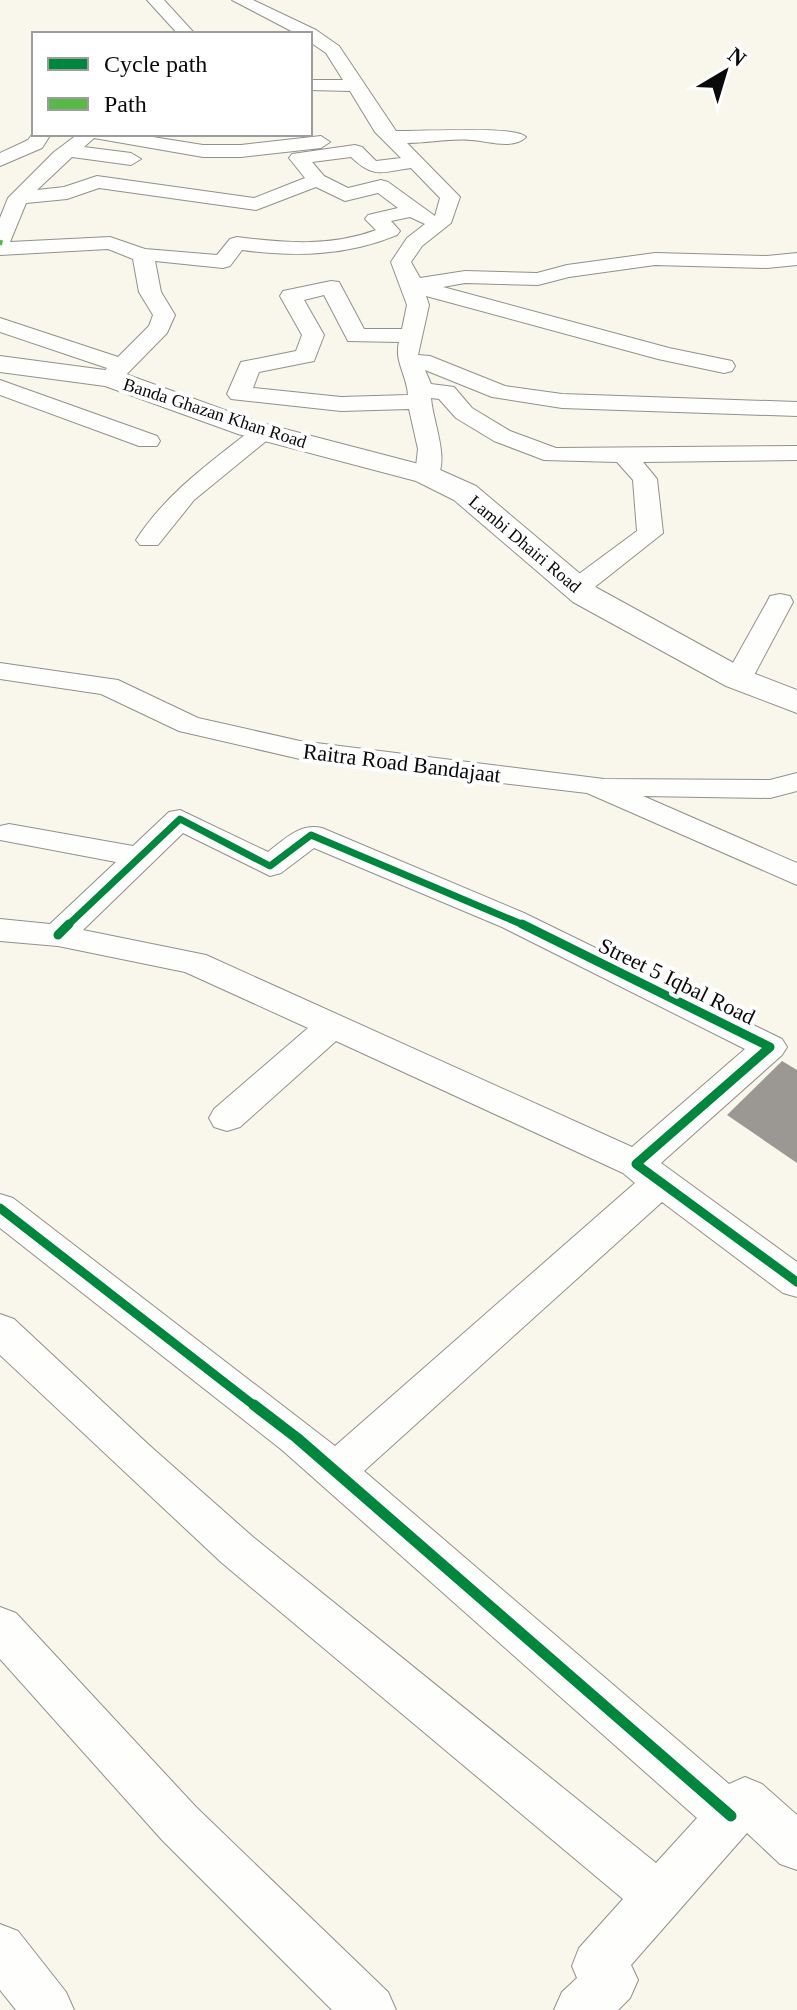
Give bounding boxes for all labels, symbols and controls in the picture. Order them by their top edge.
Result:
legend [32,32,312,136]
north arrow [685,32,765,112]
text: N [723,42,751,71]
text: Cycle path [104,51,207,77]
text: Path [104,91,147,117]
street label: Banda Ghazan Khan Road [121,374,309,452]
street label: Lambi Dhairi Road [465,491,585,597]
street label: Raitra Road Bandajaat [302,738,502,788]
street label: Street 5 Iqbal Road [595,932,759,1030]

